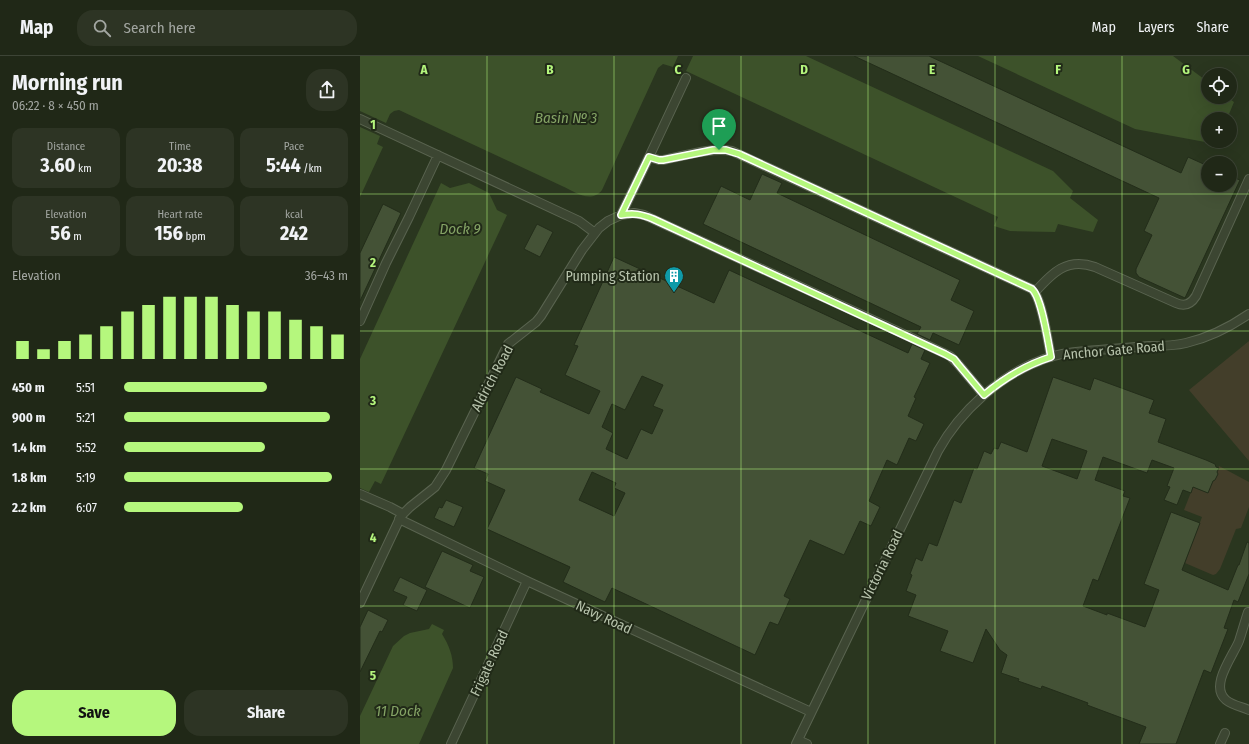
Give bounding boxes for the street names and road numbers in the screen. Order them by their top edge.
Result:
street label: Anchor Gate Road [1062,338,1166,363]
street label: Aldrich Road [468,342,517,414]
street label: Victoria Road [858,527,907,603]
street label: Navy Road [573,597,635,638]
street label: Frigate Road [467,628,512,699]

